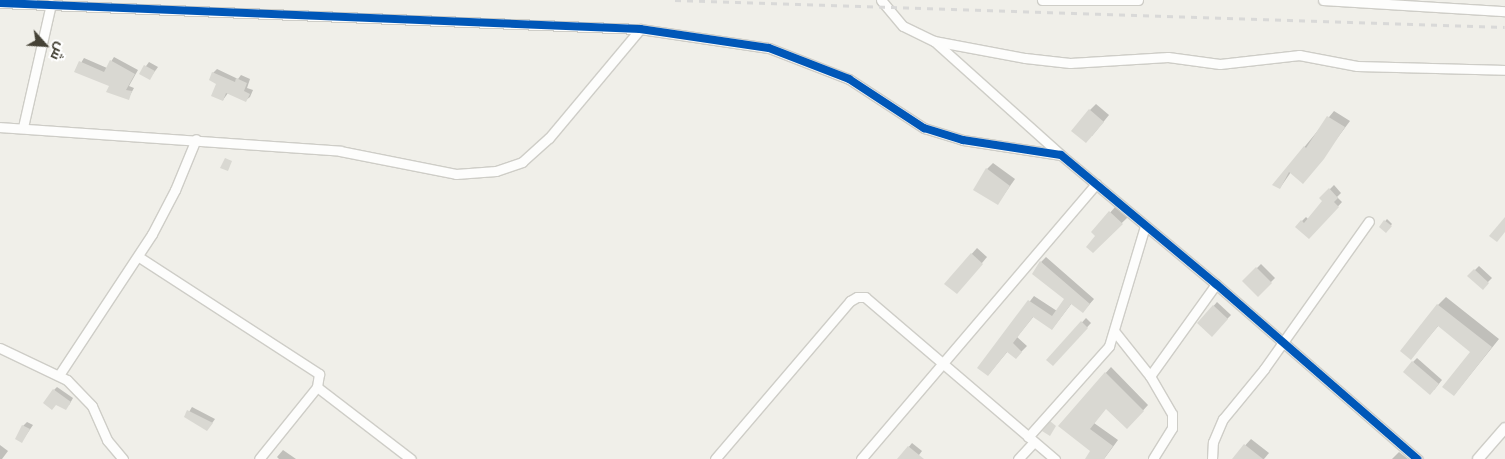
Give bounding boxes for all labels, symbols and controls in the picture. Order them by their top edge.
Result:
north arrow [20,20,70,70]
text: ش [47,40,71,64]

